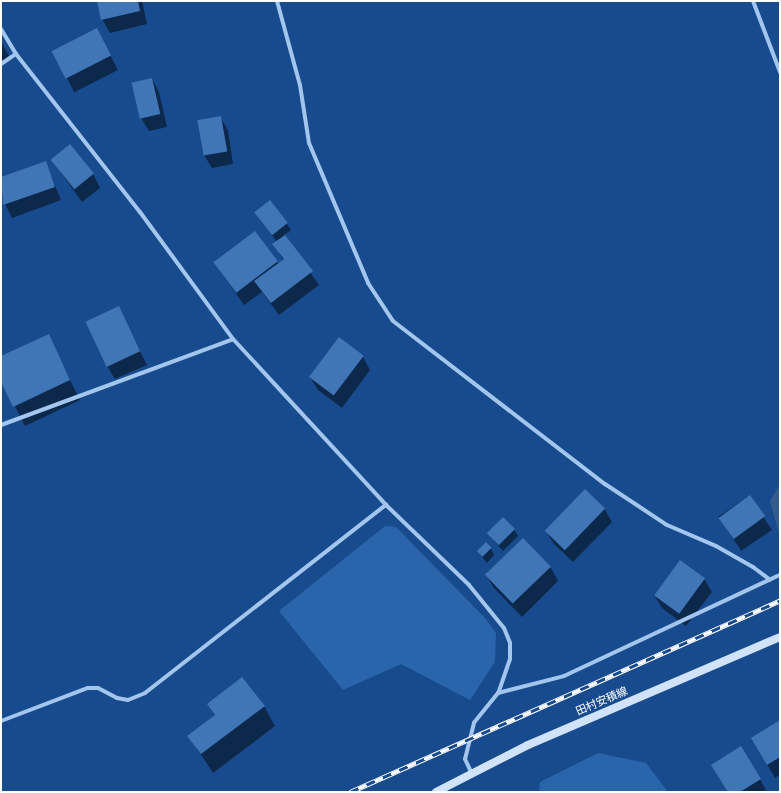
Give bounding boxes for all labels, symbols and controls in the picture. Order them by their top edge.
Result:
street label: 田村安積線 [574,685,630,719]

